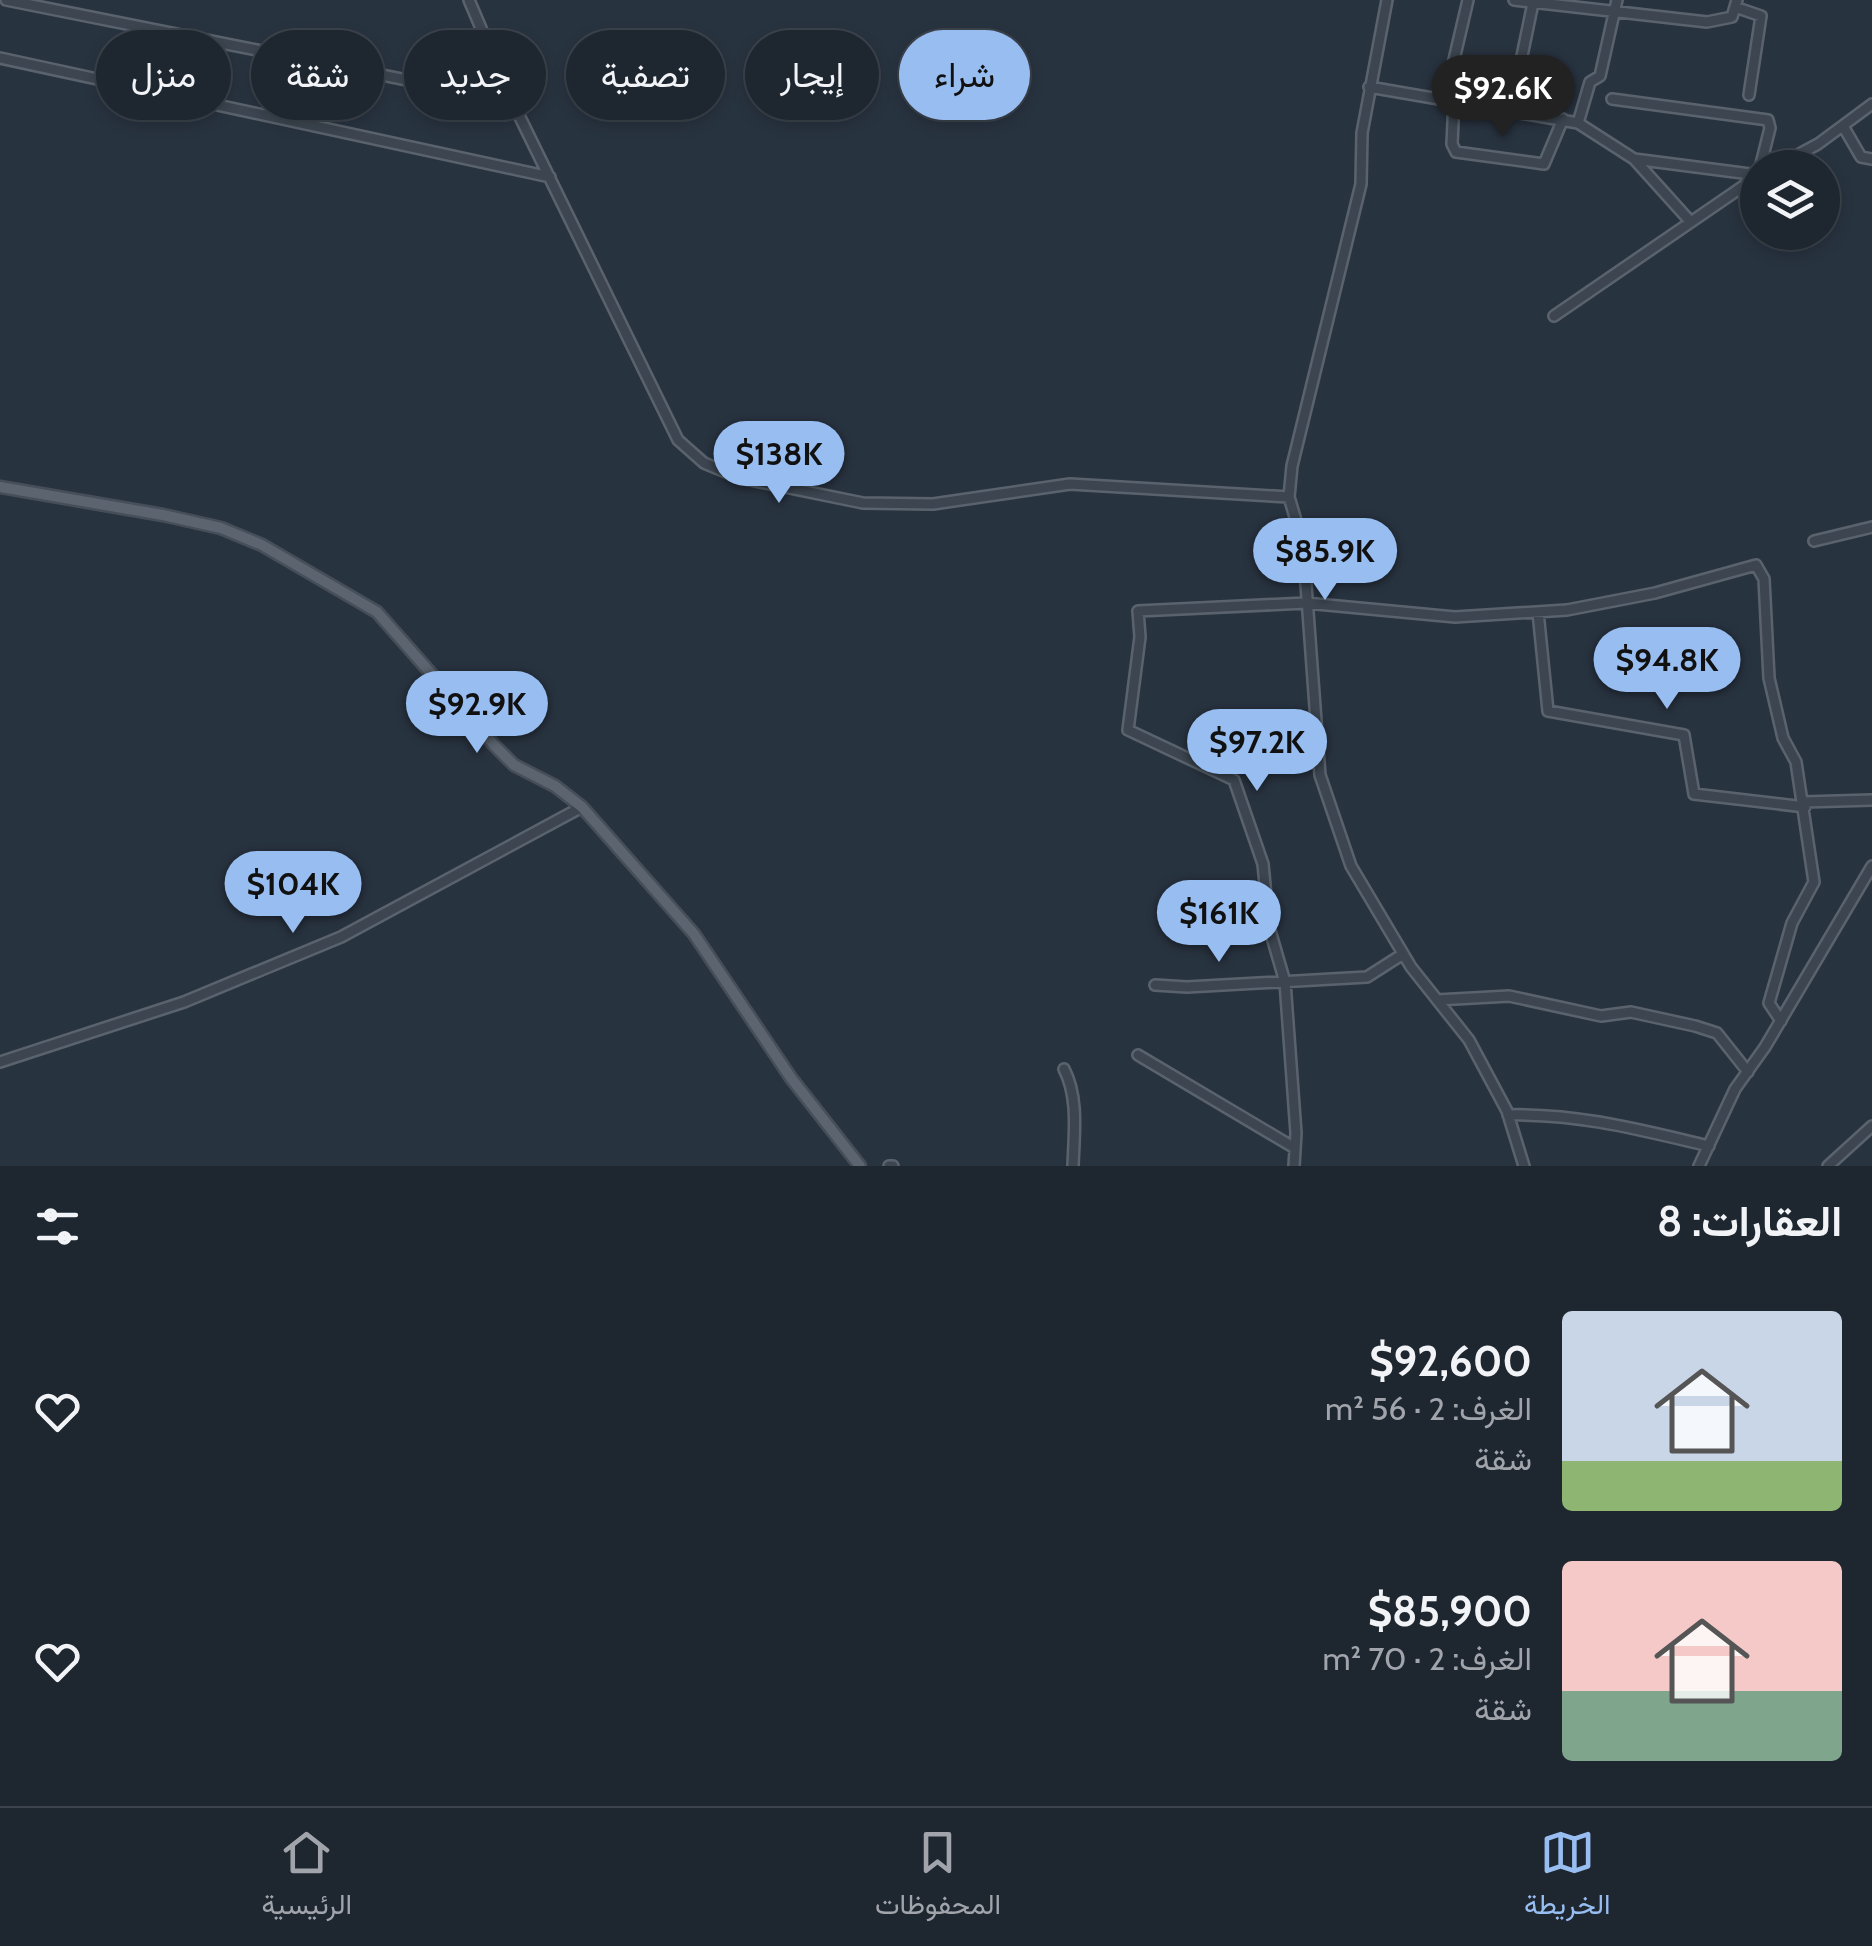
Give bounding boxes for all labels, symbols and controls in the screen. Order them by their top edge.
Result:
chip: منزل [96,30,231,120]
chip: شقة [251,30,384,120]
chip: جديد [404,30,546,120]
chip: تصفية [566,30,725,120]
chip: إيجار [745,30,879,120]
chip: شراء [899,30,1030,120]
pin: $92.6K [1422,55,1584,140]
text: $92.6K [1454,68,1552,107]
map controls [1740,150,1840,250]
button: layers [1740,150,1840,250]
pin: $138K [709,421,849,506]
text: $138K [735,434,823,473]
pin: $85.9K [1244,518,1406,603]
text: $85.9K [1275,531,1375,570]
pin: $94.8K [1586,627,1748,712]
text: $94.8K [1616,640,1718,679]
pin: $92.9K [396,671,558,756]
text: $92.9K [428,684,526,723]
pin: $97.2K [1176,709,1338,794]
text: $97.2K [1209,722,1305,761]
pin: $104K [223,851,363,936]
text: $104K [247,864,339,903]
pin: $161K [1149,880,1289,965]
text: $161K [1179,893,1259,932]
text: العقارات: 8 [1657,1195,1842,1247]
icon: filters [30,1199,85,1254]
text: $92,600 [1369,1335,1532,1387]
icon: home [1642,1351,1762,1471]
icon: heart [30,1384,85,1439]
text: الغرف: 2 · 56 m² [1325,1389,1532,1428]
text: شقة [1474,1439,1532,1478]
text: $85,900 [1368,1585,1532,1637]
icon: home [1642,1601,1762,1721]
icon: heart [30,1634,85,1689]
text: الغرف: 2 · 70 m² [1322,1639,1532,1678]
text: شقة [1474,1689,1532,1728]
tab: الرئيسية [261,1825,352,1929]
tab: المحفوظات [875,1825,1001,1929]
tab: الخريطة [1524,1825,1611,1929]

